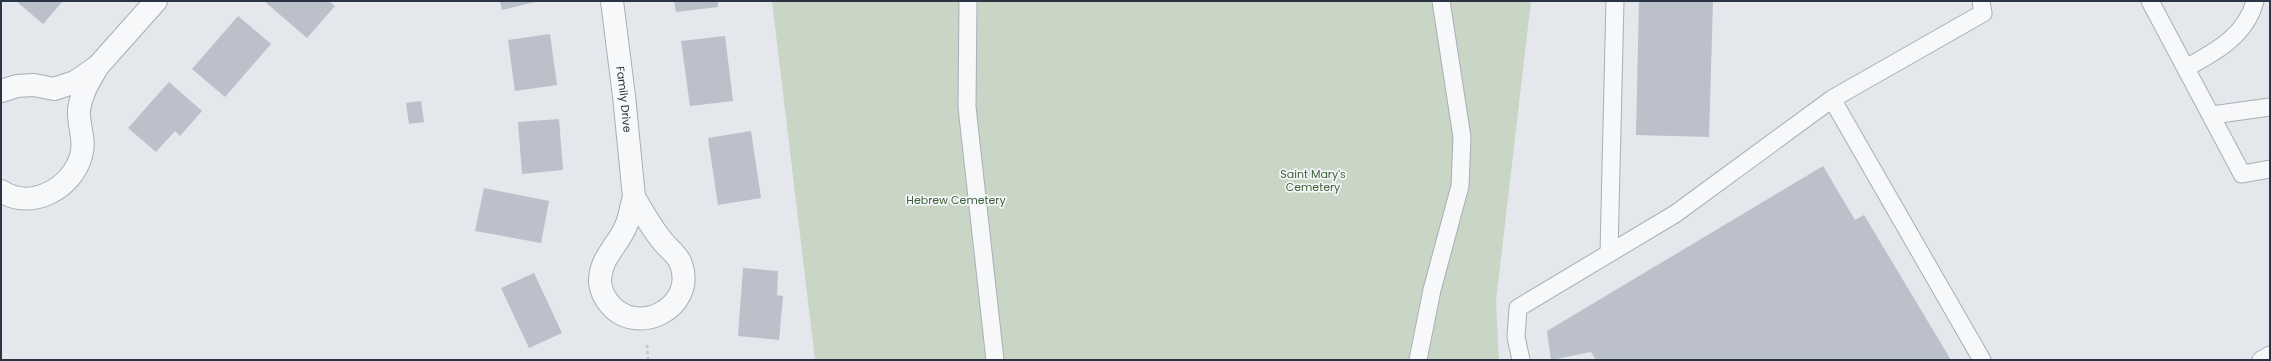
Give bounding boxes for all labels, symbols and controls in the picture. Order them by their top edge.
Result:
street label: Family Drive [612,65,636,133]
park label: Saint Mary's Cemetery [1280,166,1346,195]
park label: Hebrew Cemetery [906,192,1006,208]

